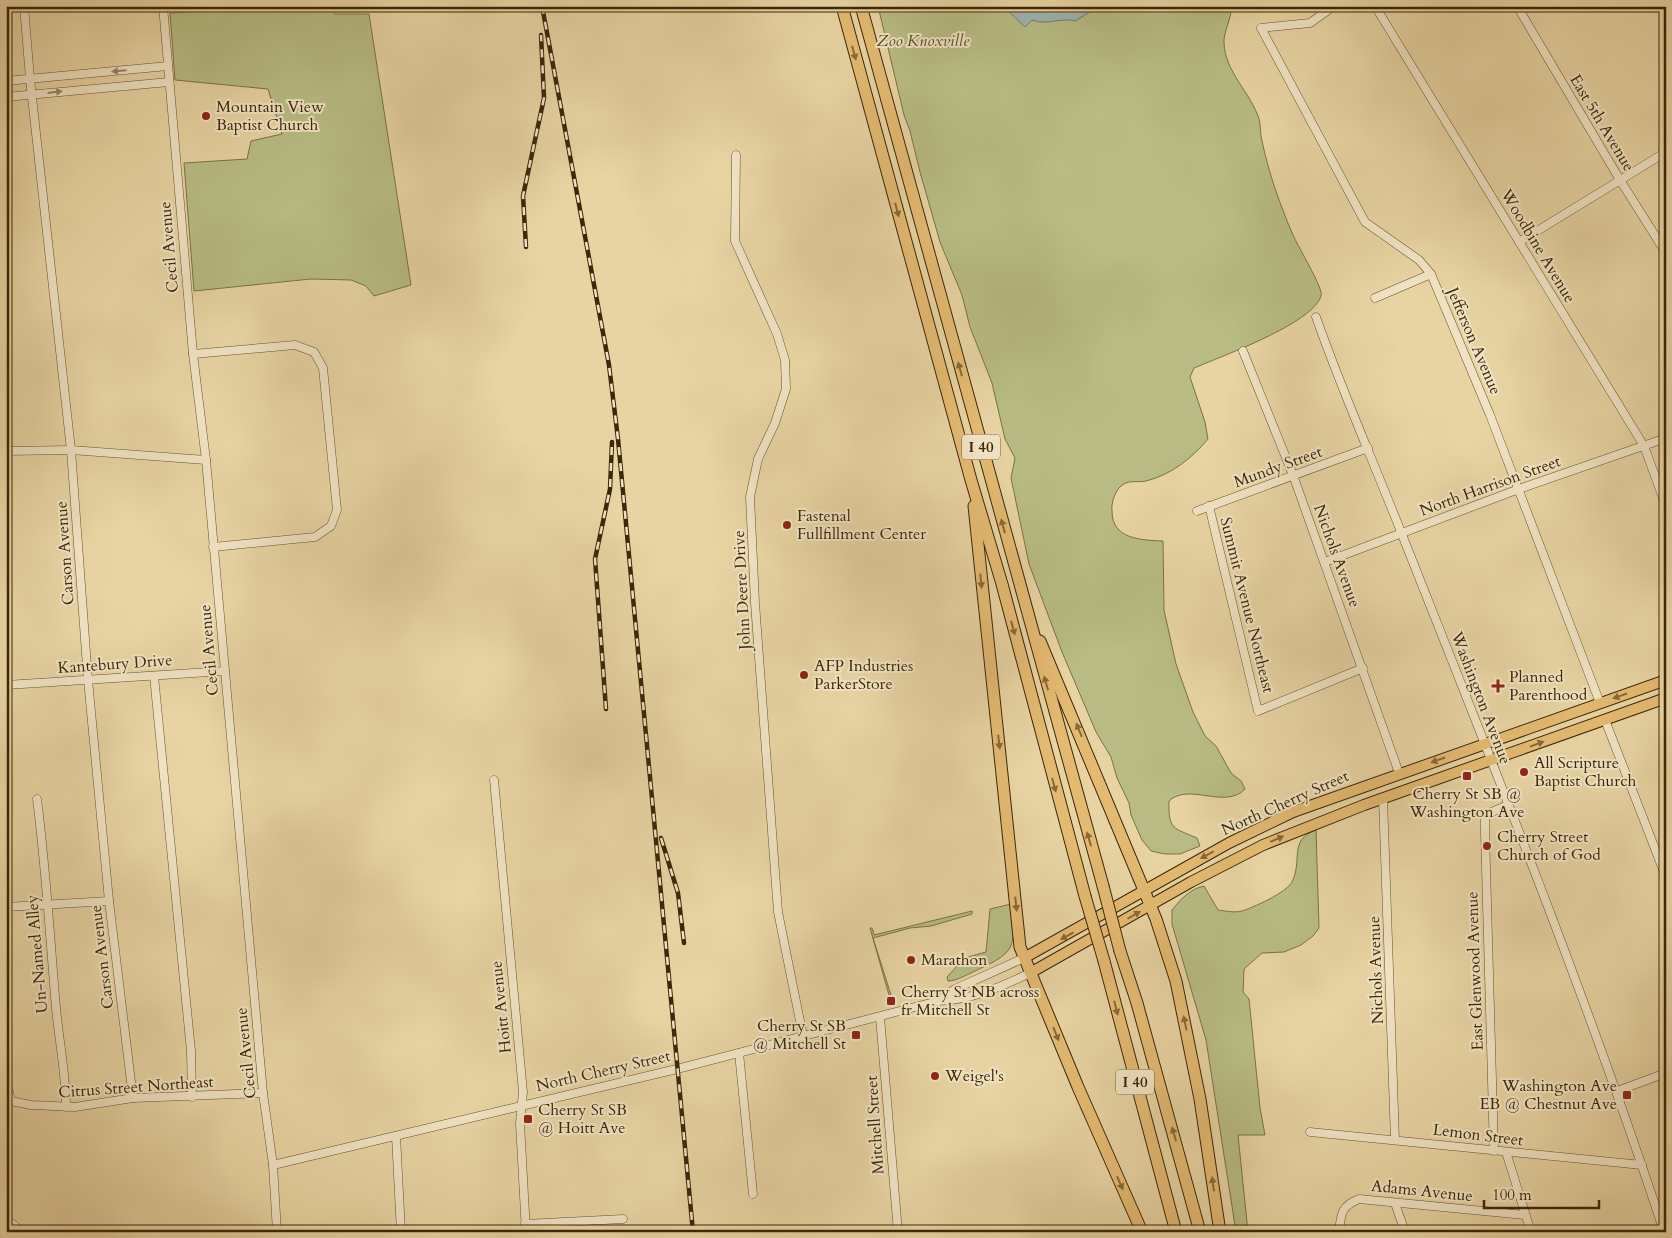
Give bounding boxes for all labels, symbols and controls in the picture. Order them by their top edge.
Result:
park label: Zoo Knoxville [877,30,970,52]
one-way arrow [851,46,859,61]
one-way arrow [111,67,127,75]
street label: East 5th Avenue [1564,70,1640,176]
one-way arrow [47,88,63,96]
place label: Mountain View Baptist Church [216,96,324,136]
marker: Mountain View Baptist Church [200,110,212,122]
street label: Woodbine Avenue [1495,184,1581,307]
street label: Cecil Avenue [154,200,184,294]
one-way arrow [894,203,902,218]
street label: Jefferson Avenue [1441,282,1507,398]
one-way arrow [956,362,964,377]
road number: I 40 [962,434,1000,460]
street label: Mundy Street [1231,441,1325,493]
street label: North Harrison Street [1416,450,1564,522]
street label: Carson Avenue [50,500,80,606]
street label: Nichols Avenue [1308,501,1366,611]
place label: Fastenal Fullfillment Center [797,505,926,545]
street label: Summit Avenue Northeast [1214,515,1280,695]
marker: Fastenal Fullfillment Center [781,519,793,531]
one-way arrow [998,519,1006,534]
street label: John Deere Drive [728,530,756,652]
one-way arrow [977,573,985,589]
street label: Cecil Avenue [194,603,224,697]
one-way arrow [1010,620,1018,635]
street label: Washington Avenue [1445,628,1516,767]
street label: Kantebury Drive [57,649,173,679]
place label: AFP Industries ParkerStore [814,655,913,695]
place label: Planned Parenthood [1509,666,1588,706]
marker: AFP Industries ParkerStore [798,669,810,681]
one-way arrow [1041,675,1049,690]
marker: Planned Parenthood [1491,679,1505,693]
one-way arrow [1612,692,1627,700]
one-way arrow [1075,723,1082,738]
one-way arrow [995,734,1003,750]
one-way arrow [1529,740,1544,747]
place label: All Scripture Baptist Church [1534,752,1636,792]
one-way arrow [1430,756,1445,764]
street label: North Cherry Street [1218,765,1352,841]
marker: All Scripture Baptist Church [1518,766,1530,778]
marker: Cherry St SB @ Washington Ave [1461,770,1473,782]
one-way arrow [1050,777,1058,792]
place label: Cherry St SB @ Washington Ave [1408,783,1525,823]
place label: Cherry Street Church of God [1497,826,1601,866]
one-way arrow [1085,832,1093,847]
one-way arrow [1270,834,1284,842]
marker: Cherry Street Church of God [1481,840,1493,852]
one-way arrow [1200,851,1215,859]
street label: East Glenwood Avenue [1461,891,1489,1051]
street label: Un-Named Alley [21,893,53,1014]
one-way arrow [1013,896,1021,912]
street label: Carson Avenue [85,904,119,1010]
one-way arrow [1127,910,1140,919]
street label: Nichols Avenue [1363,915,1389,1025]
one-way arrow [1059,932,1074,940]
place label: Marathon [921,949,987,971]
marker: Marathon [905,954,917,966]
street label: Hoitt Avenue [485,960,517,1054]
place label: Cherry St NB across fr Mitchell St [901,981,1039,1021]
marker: Cherry St NB across fr Mitchell St [885,995,897,1007]
one-way arrow [1112,1001,1120,1016]
street label: Cecil Avenue [230,1006,262,1100]
place label: Cherry St SB @ Mitchell St [753,1015,846,1055]
one-way arrow [1181,1016,1189,1031]
one-way arrow [1053,1027,1061,1041]
marker: Cherry St SB @ Mitchell St [850,1029,862,1041]
street label: North Cherry Street [534,1045,672,1097]
place label: Weigel's [944,1065,1004,1087]
marker: Weigel's [929,1070,941,1082]
road number: I 40 [1116,1070,1154,1094]
street label: Citrus Street Northeast [58,1071,214,1103]
street label: Mitchell Street [861,1075,889,1175]
place label: Washington Ave EB @ Chestnut Ave [1479,1075,1617,1115]
marker: Washington Ave EB @ Chestnut Ave [1621,1089,1633,1101]
place label: Cherry St SB @ Hoitt Ave [538,1099,627,1139]
marker: Cherry St SB @ Hoitt Ave [522,1113,534,1125]
street label: Lemon Street [1431,1119,1525,1151]
one-way arrow [1169,1126,1177,1141]
one-way arrow [1208,1175,1216,1191]
street label: Adams Avenue [1370,1175,1474,1207]
one-way arrow [1117,1176,1125,1190]
scale bar [1484,1178,1600,1210]
text: 100 m [1492,1185,1532,1205]

